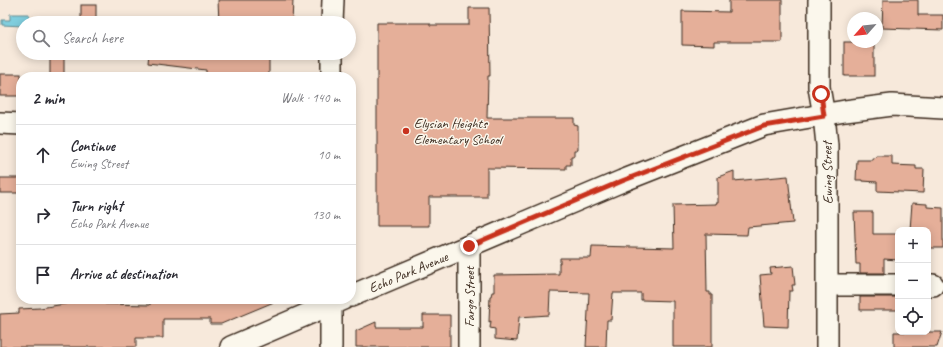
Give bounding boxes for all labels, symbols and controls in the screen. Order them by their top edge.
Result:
north arrow [847,12,883,48]
search box [16,16,356,60]
icon: search [30,27,52,49]
text: Search here [62,29,123,48]
route start [812,85,830,103]
text: 2 min [32,88,65,109]
text: Walk · 140 m [281,90,340,106]
place label: Elysian Heights Elementary School [414,115,504,148]
marker: Elysian Heights Elementary School [401,126,411,136]
text: Continue [70,137,115,156]
street label: Ewing Street [818,139,837,204]
icon: ahead [32,144,54,166]
text: 10 m [318,147,340,163]
text: Ewing Street [70,156,128,172]
text: Turn right [70,197,123,216]
icon: right [32,204,54,226]
text: 130 m [312,207,340,223]
text: Echo Park Avenue [70,216,148,232]
map controls [895,227,931,335]
button: + [895,227,931,263]
route end [460,237,478,255]
street label: Echo Park Avenue [366,248,452,297]
button: − [895,263,931,299]
icon: arrive [32,264,54,286]
text: Arrive at destination [70,265,177,284]
street label: Fargo Street [461,265,478,327]
button: locate [895,299,931,335]

